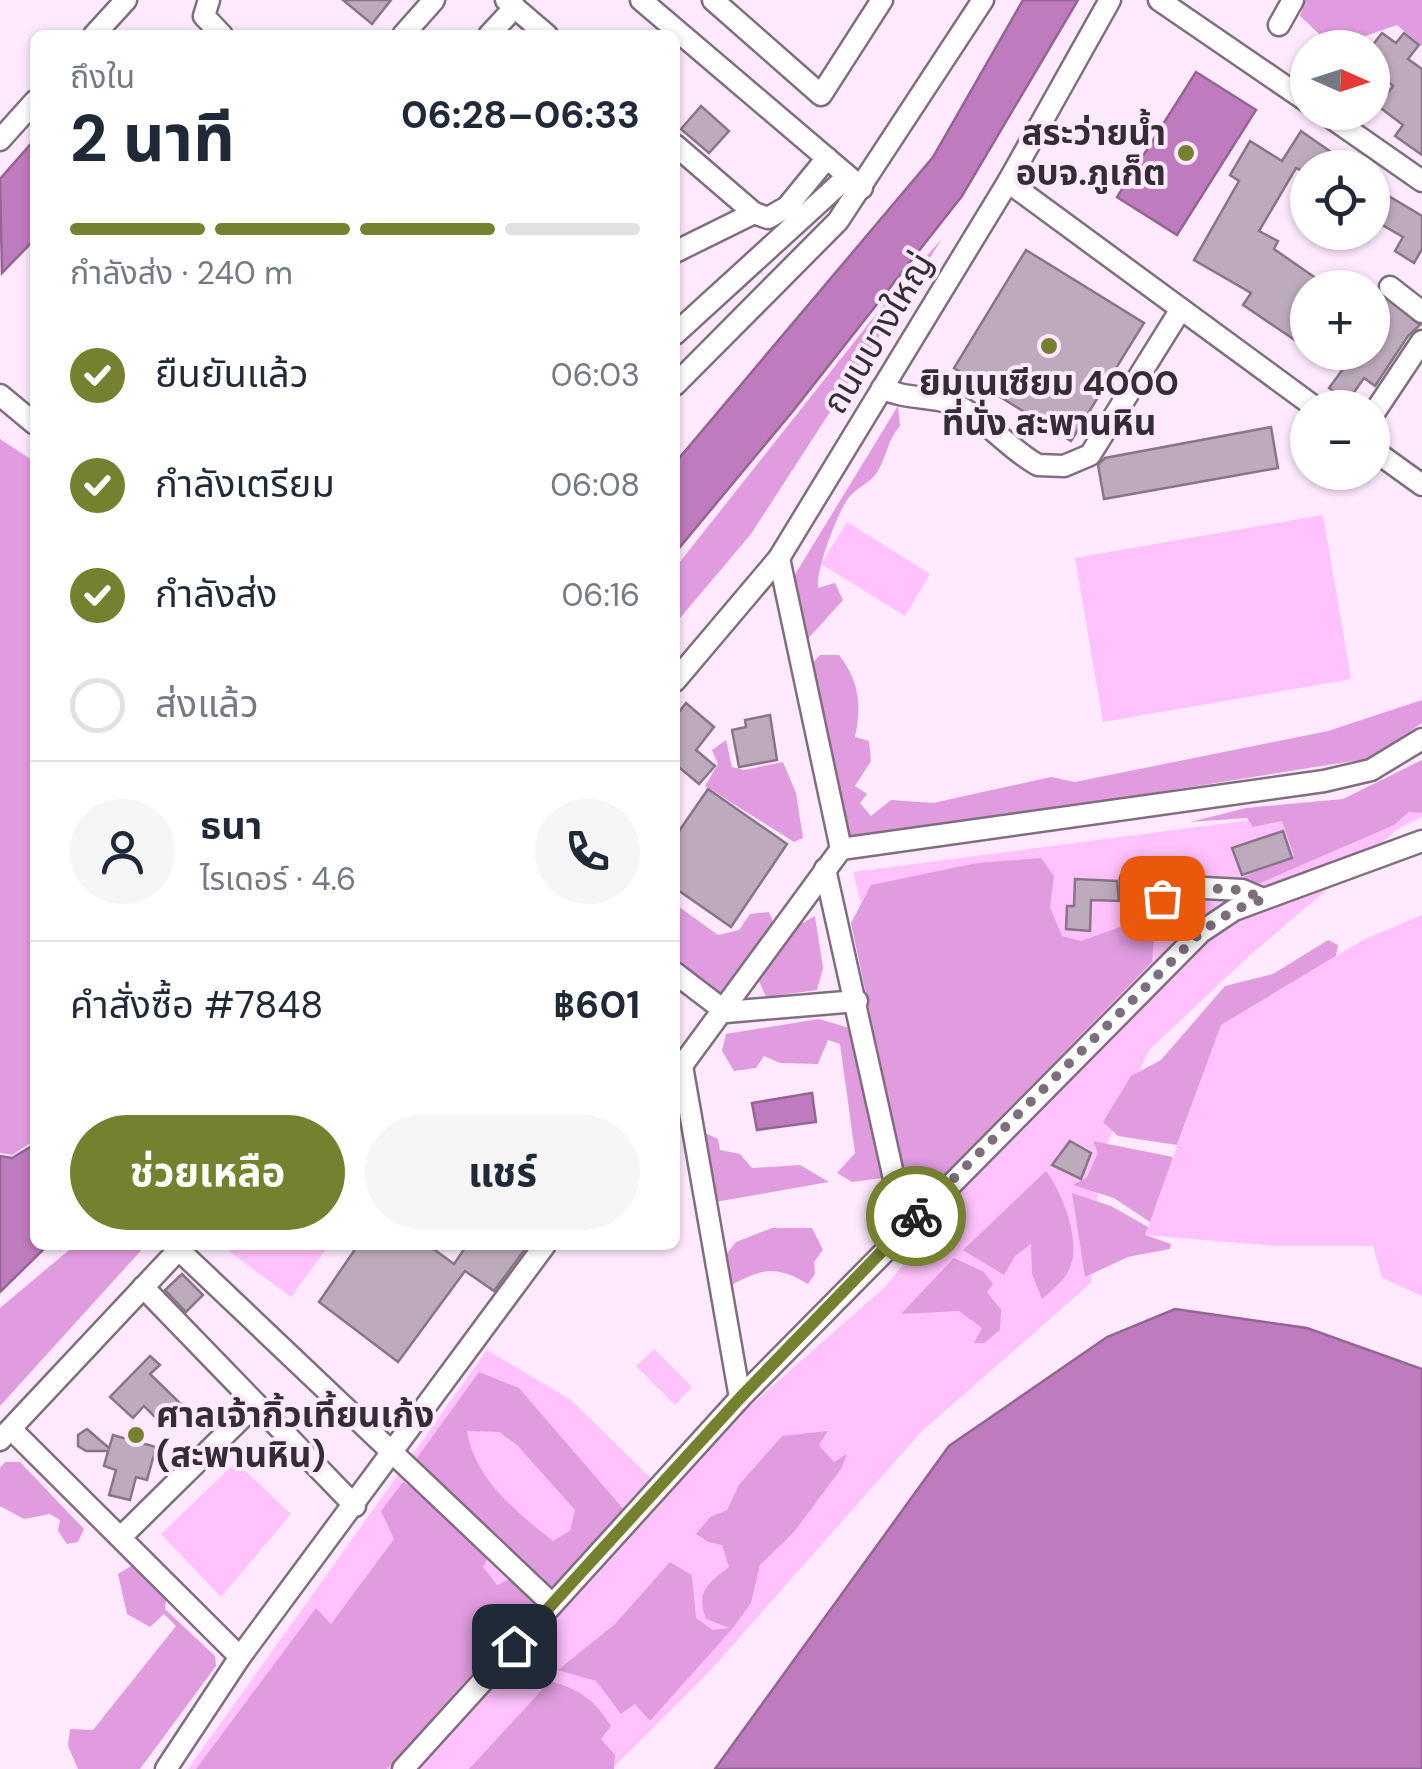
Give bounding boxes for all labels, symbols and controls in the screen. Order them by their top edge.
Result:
north arrow [1290,30,1390,130]
map controls [1290,30,1390,490]
text: ถึงใน [70,56,135,98]
text: 06:28–06:33 [401,90,640,140]
text: 2 นาที [70,97,235,181]
place label: สระว่ายน้ำ อบจ.ภูเก็ต [1016,108,1166,196]
marker: สระว่ายน้ำ อบจ.ภูเก็ต [1175,142,1197,164]
button: locate [1290,150,1390,250]
street label: ถนนบางใหญ่ [812,244,944,422]
text: กำลังส่ง · 240 m [70,252,293,294]
button: + [1290,270,1390,370]
marker: ยิมเนเซียม 4000 ที่นั่ง สะพานหิน [1038,335,1060,357]
icon: check [70,348,125,403]
text: ยืนยันแล้ว [155,349,308,399]
text: 06:03 [551,354,640,396]
place label: ยิมเนเซียม 4000 ที่นั่ง สะพานหิน [919,360,1179,446]
button: − [1290,390,1390,490]
icon: check [70,458,125,513]
text: กำลังเตรียม [155,459,335,509]
text: 06:08 [550,464,640,506]
icon: check [70,568,125,623]
text: กำลังส่ง [155,569,277,619]
text: 06:16 [561,574,640,616]
text: ส่งแล้ว [155,679,259,729]
button: person [70,799,175,904]
button: phone [535,799,640,904]
text: ธนา [200,801,262,851]
pin [1120,856,1205,941]
text: ไรเดอร์ · 4.6 [200,858,356,900]
icon: bag [1135,871,1190,926]
text: คำสั่งซื้อ #7848 [70,980,323,1030]
text: ฿601 [553,980,640,1030]
button: ช่วยเหลือ [70,1115,345,1230]
button: แชร์ [365,1115,640,1230]
courier [866,1166,966,1266]
icon: bike [889,1189,944,1244]
place label: ศาลเจ้ากิ้วเที้ยนเก้ง (สะพานหิน) [156,1390,434,1478]
marker: ศาลเจ้ากิ้วเที้ยนเก้ง (สะพานหิน) [125,1424,147,1446]
pin [472,1604,557,1689]
icon: home [487,1619,542,1674]

